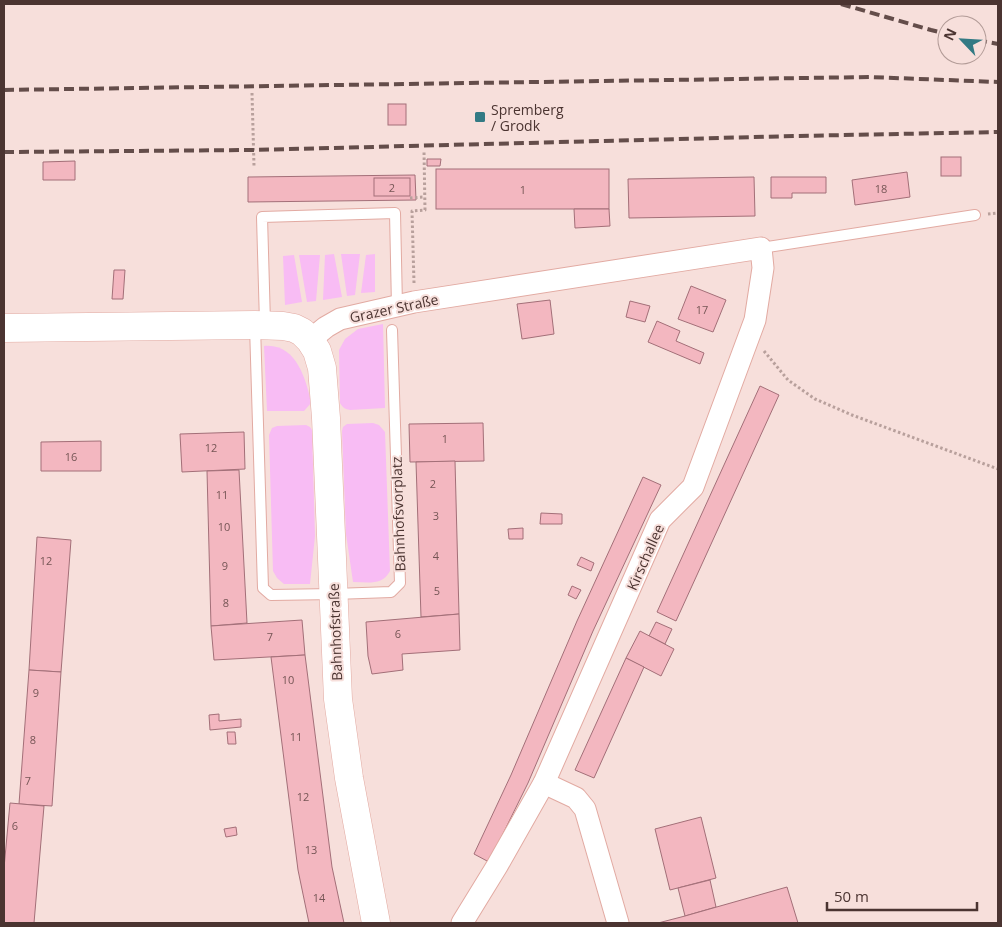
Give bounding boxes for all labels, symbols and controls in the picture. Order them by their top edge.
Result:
north arrow [937,15,987,65]
text: N [939,25,961,43]
place label: Spremberg / Grodk [491,100,564,135]
marker: Spremberg / Grodk [473,110,487,124]
house number: 2 [389,180,395,195]
house number: 18 [875,181,887,196]
house number: 1 [520,182,526,197]
street label: Grazer Straße [348,289,440,327]
house number: 17 [696,302,708,317]
house number: 1 [442,431,448,446]
house number: 12 [205,440,217,455]
house number: 16 [65,449,77,464]
street label: Bahnhofsvorplatz [386,456,410,572]
house number: 2 [430,476,436,491]
house number: 11 [216,487,228,502]
house number: 3 [433,508,439,523]
house number: 10 [218,519,230,534]
street label: Kirschallee [622,521,668,593]
house number: 4 [433,548,440,563]
house number: 12 [40,553,52,568]
house number: 9 [222,558,228,573]
street label: Bahnhofstraße [324,583,346,681]
house number: 5 [434,583,440,598]
house number: 8 [223,595,229,610]
house number: 6 [395,626,401,641]
house number: 7 [267,629,273,644]
house number: 10 [282,672,294,687]
house number: 9 [33,685,39,700]
house number: 11 [290,729,302,744]
house number: 8 [30,732,36,747]
house number: 7 [25,773,31,788]
house number: 12 [297,789,309,804]
house number: 6 [12,818,18,833]
house number: 13 [305,842,317,857]
scale bar [827,880,977,912]
text: 50 m [834,886,869,906]
house number: 14 [313,890,326,905]

